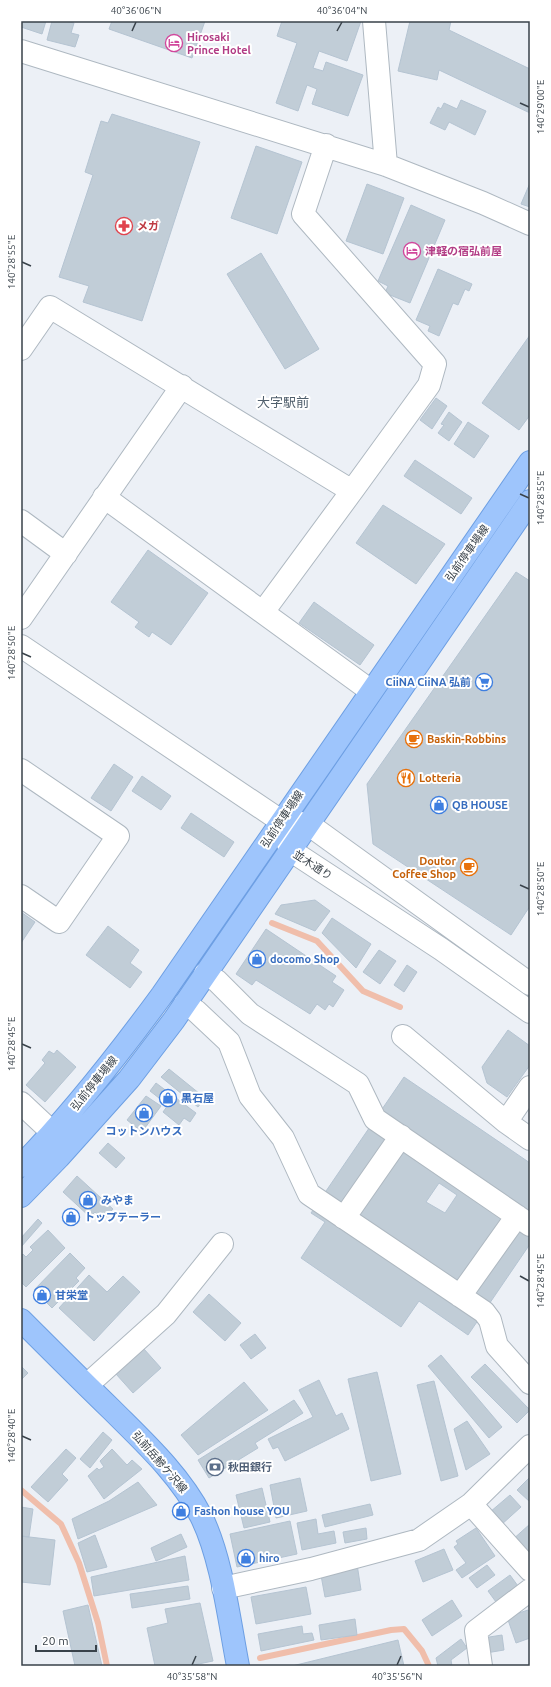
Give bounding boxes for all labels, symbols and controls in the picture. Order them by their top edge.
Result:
text: 40°36'06"N [111,5,161,16]
text: 40°36'04"N [317,5,367,16]
place label: Hirosaki Prince Hotel [187,31,252,56]
hotel icon: Hirosaki Prince Hotel [164,33,184,53]
text: 140°29'00"E [535,79,546,134]
pharmacy icon: メガ [114,216,134,236]
place label: メガ [137,220,159,232]
text: 140°28'55"E [6,234,17,289]
hotel icon: 津軽の宿弘前屋 [402,241,422,261]
place label: 津軽の宿弘前屋 [425,245,502,257]
district label: 大字駅前 [257,395,309,409]
text: 140°28'55"E [535,470,546,525]
street label: 弘前停車場線 [443,523,491,583]
text: 140°28'50"E [6,625,17,680]
supermarket icon: CiiNA CiiNA 弘前 [474,672,494,692]
place label: CiiNA CiiNA 弘前 [386,676,471,688]
cafe icon: Baskin-Robbins [404,729,424,749]
place label: Baskin-Robbins [427,733,506,745]
restaurant icon: Lotteria [396,768,416,788]
place label: Lotteria [419,772,461,784]
street label: 弘前停車場線 [259,788,305,850]
shop icon: QB HOUSE [429,795,449,815]
place label: QB HOUSE [452,799,508,811]
street label: 並木通り [291,848,335,882]
place label: Doutor Coffee Shop [392,855,456,880]
cafe icon: Doutor Coffee Shop [459,857,479,877]
text: 140°28'50"E [535,861,546,916]
shop icon: docomo Shop [247,949,267,969]
place label: docomo Shop [270,953,340,965]
text: 140°28'45"E [6,1016,17,1071]
street label: 弘前停車場線 [69,1054,119,1112]
shop icon: 黒石屋 [158,1088,178,1108]
place label: 黒石屋 [181,1092,214,1104]
shop icon: コットンハウス [134,1103,154,1123]
place label: コットンハウス [106,1125,183,1137]
shop icon: みやま [78,1190,98,1210]
place label: みやま [101,1194,134,1206]
shop icon: トップテーラー [61,1207,81,1227]
place label: トップテーラー [84,1211,161,1223]
text: 140°28'45"E [535,1253,546,1308]
shop icon: 甘栄堂 [32,1285,52,1305]
place label: 甘栄堂 [55,1289,88,1301]
text: 140°28'40"E [6,1408,17,1463]
street label: 弘前岳鰺ケ沢線 [130,1429,190,1495]
bank icon: 秋田銀行 [205,1457,225,1477]
place label: 秋田銀行 [228,1461,272,1473]
shop icon: Fashon house YOU [171,1501,191,1521]
place label: Fashon house YOU [194,1505,290,1517]
shop icon: hiro [236,1548,256,1568]
place label: hiro [259,1552,280,1564]
scale bar [36,1627,96,1653]
text: 20 m [42,1634,69,1647]
text: 40°35'58"N [167,1671,217,1682]
text: 40°35'56"N [372,1671,422,1682]

